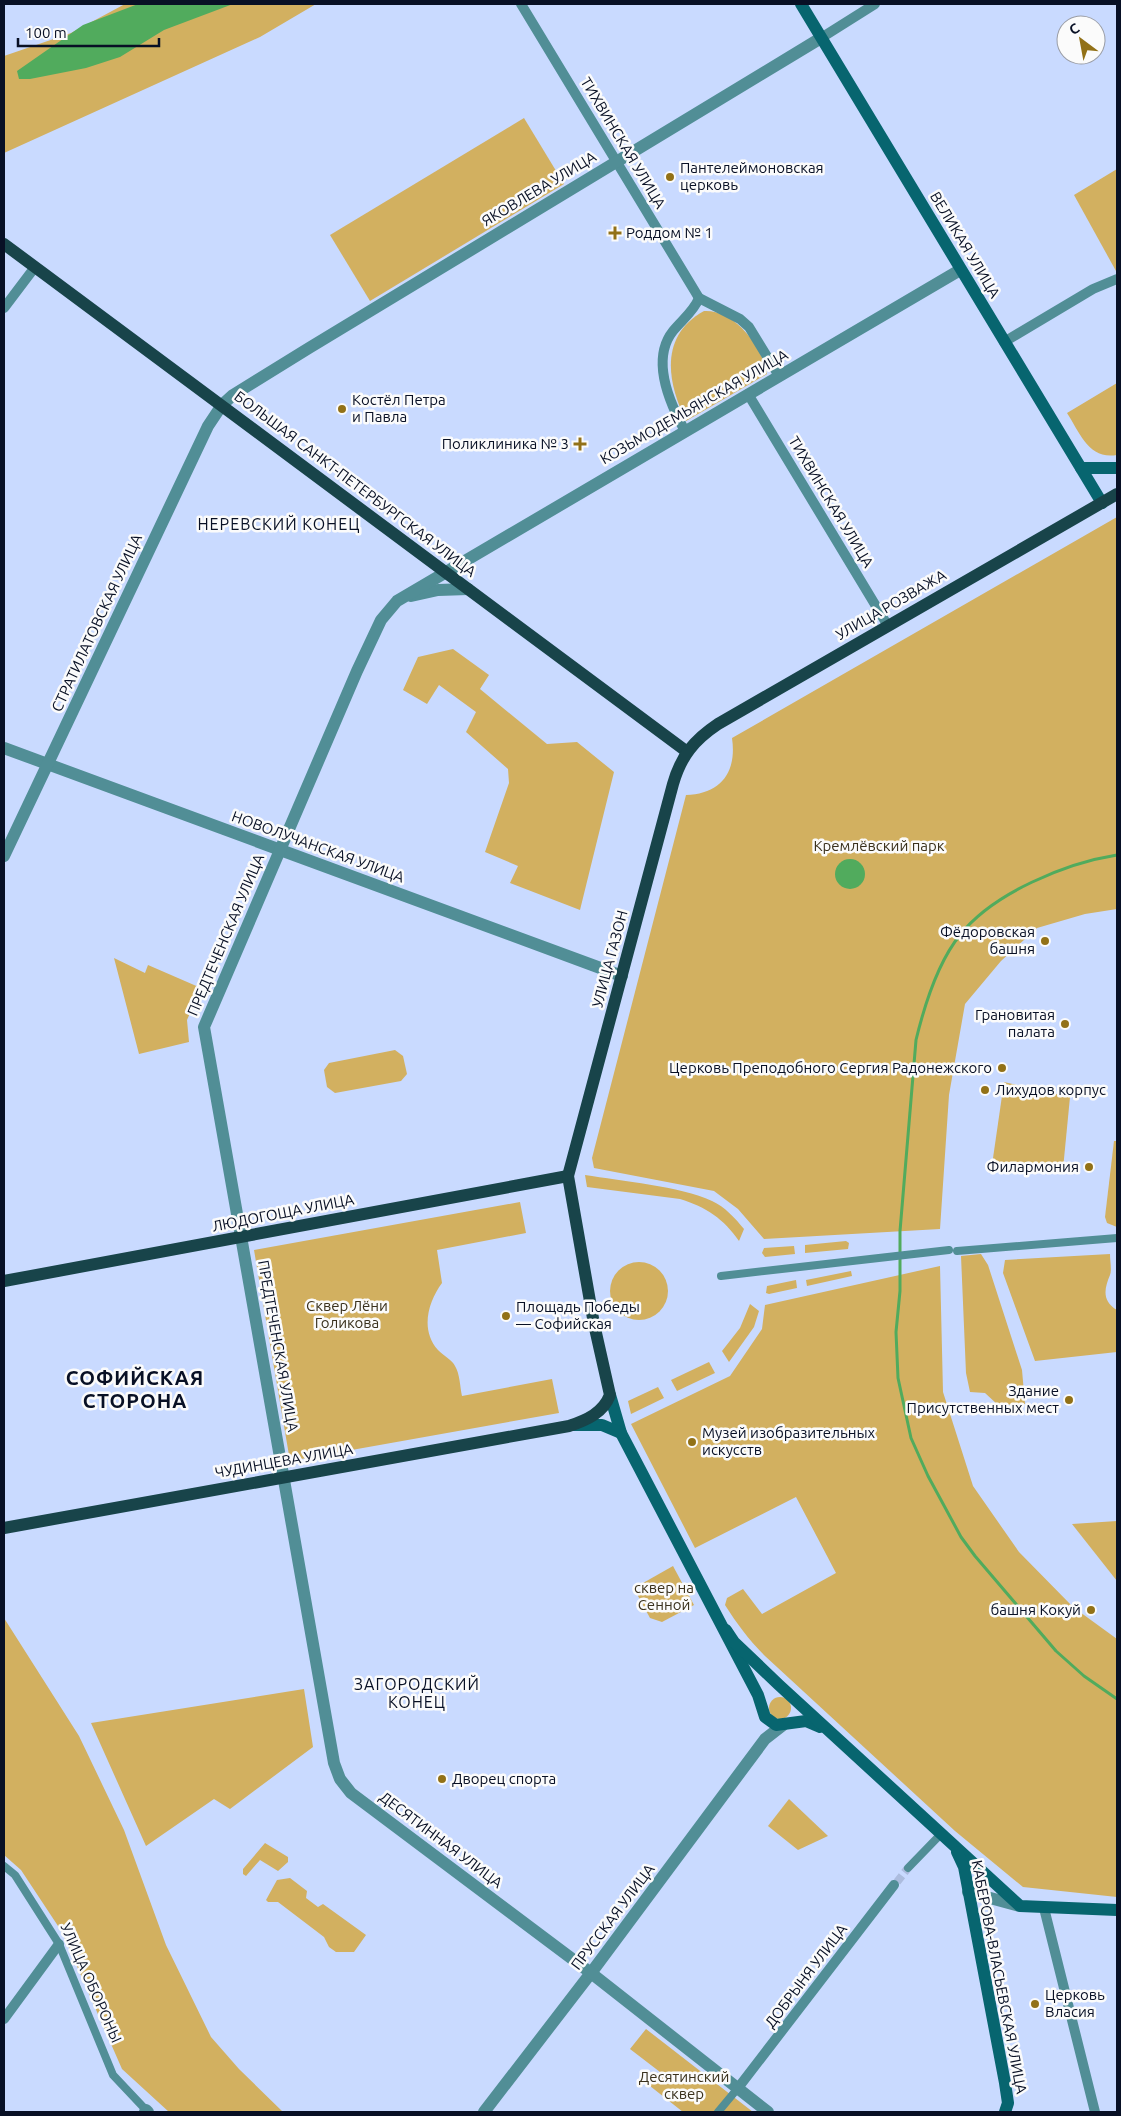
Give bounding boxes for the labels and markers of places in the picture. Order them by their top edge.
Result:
place label: Пантелеймоновская церковь [680,159,824,193]
marker: Пантелеймоновская церковь [664,171,676,183]
place label: Роддом № 1 [626,224,713,241]
marker: Роддом № 1 [608,226,622,240]
place label: Костёл Петра и Павла [352,391,446,425]
marker: Костёл Петра и Павла [336,403,348,415]
place label: Поликлиника № 3 [442,435,569,452]
marker: Поликлиника № 3 [573,437,587,451]
place label: Фёдоровская башня [940,923,1035,957]
marker: Фёдоровская башня [1039,935,1051,947]
place label: Грановитая палата [975,1006,1055,1040]
marker: Грановитая палата [1059,1018,1071,1030]
place label: Церковь Преподобного Сергия Радонежского [669,1059,992,1076]
marker: Церковь Преподобного Сергия Радонежского [996,1062,1008,1074]
place label: Лихудов корпус [995,1081,1106,1098]
marker: Лихудов корпус [979,1084,991,1096]
place label: Филармония [987,1158,1079,1175]
marker: Филармония [1083,1161,1095,1173]
place label: Площадь Победы — Софийская [515,1298,640,1332]
marker: Площадь Победы — Софийская [500,1310,512,1322]
place label: Здание Присутственных мест [907,1382,1059,1416]
marker: Здание Присутственных мест [1063,1394,1075,1406]
place label: Музей изобразительных искусств [702,1424,876,1458]
marker: Музей изобразительных искусств [686,1436,698,1448]
place label: башня Кокуй [990,1601,1081,1618]
marker: башня Кокуй [1085,1604,1097,1616]
place label: Дворец спорта [452,1770,556,1787]
marker: Дворец спорта [436,1773,448,1785]
place label: Церковь Власия [1045,1986,1105,2020]
marker: Церковь Власия [1029,1998,1041,2010]

